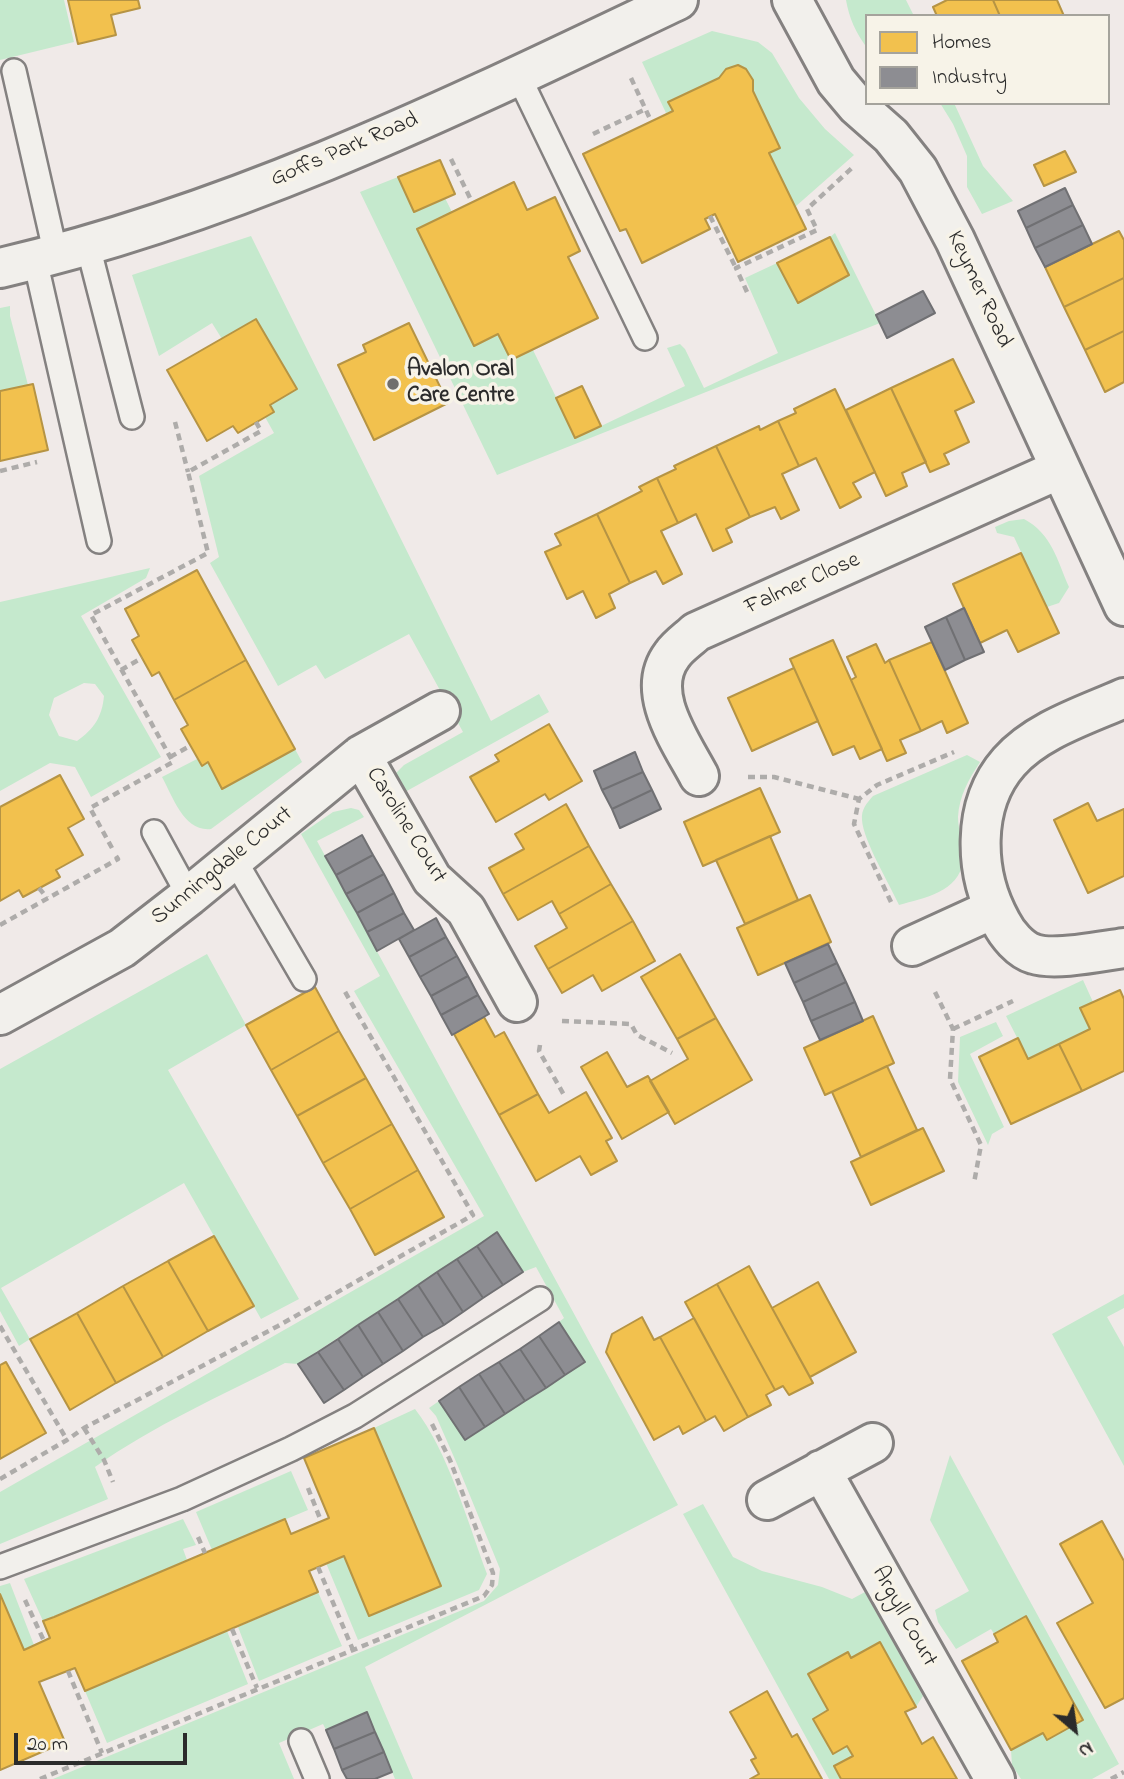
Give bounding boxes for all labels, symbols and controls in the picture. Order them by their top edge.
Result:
legend [865,14,1110,105]
text: Homes [932,28,992,58]
text: Industry [932,63,1007,93]
street label: Goffs Park Road [267,107,423,195]
street label: Keymer Road [939,227,1017,353]
place label: Avalon Oral Care Centre [407,357,515,411]
marker: Avalon Oral Care Centre [385,376,401,392]
street label: Falmer Close [741,547,865,623]
street label: Caroline Court [358,763,452,889]
street label: Sunningdale Court [147,801,299,933]
street label: Argyll Court [864,1562,942,1672]
north arrow [1040,1695,1110,1765]
scale bar [18,1720,191,1764]
text: 20 m [27,1730,68,1760]
text: N [1073,1734,1098,1764]

